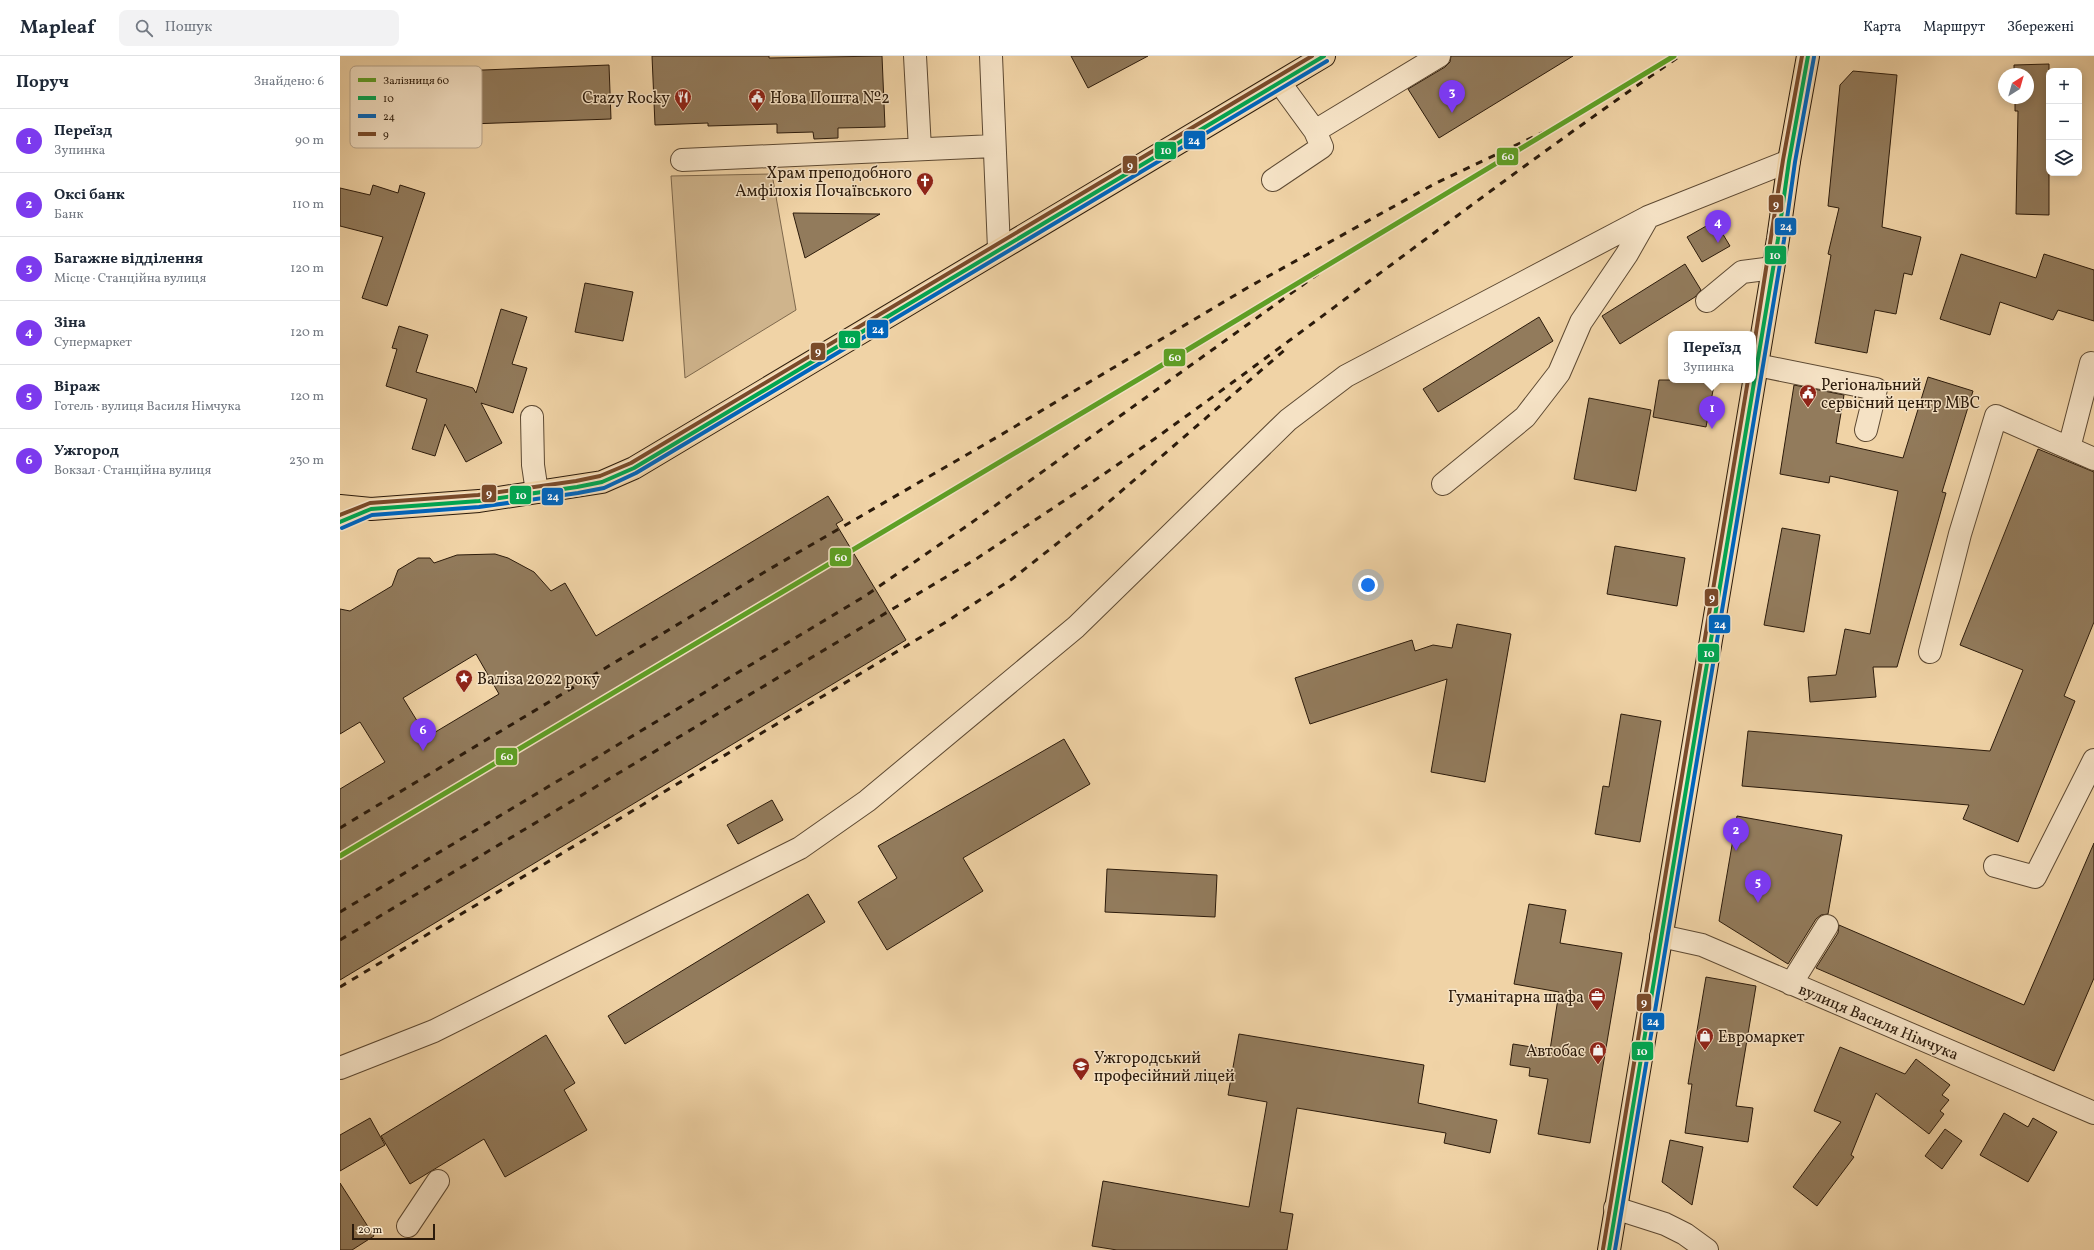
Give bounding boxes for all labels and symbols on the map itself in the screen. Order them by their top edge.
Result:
legend [350,66,482,148]
north arrow [1998,68,2034,104]
text: Залізниця 60 [383,74,450,89]
pin: 3 [1439,80,1465,113]
restaurant icon: Crazy Rocky [673,87,693,112]
public building icon: Нова Пошта №2 [747,87,767,112]
place label: Crazy Rocky [582,88,670,110]
place label: Нова Пошта №2 [770,88,890,110]
text: 10 [383,92,394,107]
text: 24 [383,110,396,125]
text: 9 [383,128,389,143]
line badge: 24 [1183,130,1206,150]
text: 24 [1188,134,1200,149]
line badge: 10 [1154,141,1177,160]
text: 10 [1160,144,1172,159]
line badge: 60 [1496,147,1519,166]
text: 60 [1502,150,1515,165]
line badge: 9 [1122,155,1138,174]
text: 9 [1127,159,1133,174]
place label: Храм преподобного Амфілохія Почаївського [735,163,912,203]
church icon: Храм преподобного Амфілохія Почаївського [915,171,935,196]
line badge: 9 [1768,194,1784,213]
text: 9 [1773,198,1779,213]
pin: 4 [1705,210,1731,243]
line badge: 24 [1774,217,1797,236]
text: 24 [1780,220,1792,235]
line badge: 10 [1764,245,1787,265]
text: 10 [1769,249,1781,264]
line badge: 24 [866,319,889,339]
text: 24 [872,323,884,338]
line badge: 10 [838,330,861,349]
text: 10 [844,333,856,348]
line badge: 9 [810,342,826,361]
text: 9 [815,345,821,360]
line badge: 60 [1163,348,1186,367]
text: 60 [1169,351,1182,366]
place label: Регіональний сервісний центр МВС [1821,375,1980,415]
public building icon: Регіональний сервісний центр МВС [1798,383,1818,408]
pin: 1 [1699,396,1725,429]
line badge: 9 [481,484,497,503]
line badge: 10 [509,485,532,505]
text: 9 [486,487,492,502]
line badge: 24 [541,487,564,506]
text: 10 [515,489,527,504]
text: 24 [547,490,559,505]
line badge: 60 [829,547,852,567]
text: 60 [835,551,848,566]
your location [1358,575,1378,595]
line badge: 9 [1704,588,1719,607]
text: 9 [1709,591,1715,606]
line badge: 24 [1708,614,1731,634]
text: 24 [1714,618,1726,633]
line badge: 10 [1697,643,1720,663]
text: 10 [1703,647,1715,662]
place icon: Валіза 2022 року [454,668,474,693]
place label: Валіза 2022 року [477,669,600,691]
pin: 6 [410,718,436,751]
line badge: 60 [495,747,518,766]
text: 60 [501,750,514,765]
pin: 2 [1723,818,1749,851]
pin: 5 [1745,870,1771,903]
street label: вулиця Василя Німчука [1795,979,1962,1067]
office icon: Гуманітарна шафа [1587,986,1607,1011]
place label: Гуманітарна шафа [1448,987,1584,1009]
line badge: 9 [1636,993,1652,1012]
text: 9 [1641,996,1647,1011]
line badge: 24 [1642,1012,1665,1031]
text: 24 [1647,1015,1659,1030]
shop icon: Евромаркет [1695,1026,1715,1051]
place label: Евромаркет [1718,1027,1805,1049]
shop icon: Автобас [1588,1040,1608,1065]
place label: Автобас [1526,1041,1585,1063]
line badge: 10 [1631,1041,1654,1061]
text: 10 [1636,1045,1648,1060]
place label: Ужгородський професійний ліцей [1094,1048,1235,1088]
school or university icon: Ужгородський професійний ліцей [1071,1056,1091,1081]
scale bar [352,1222,435,1241]

